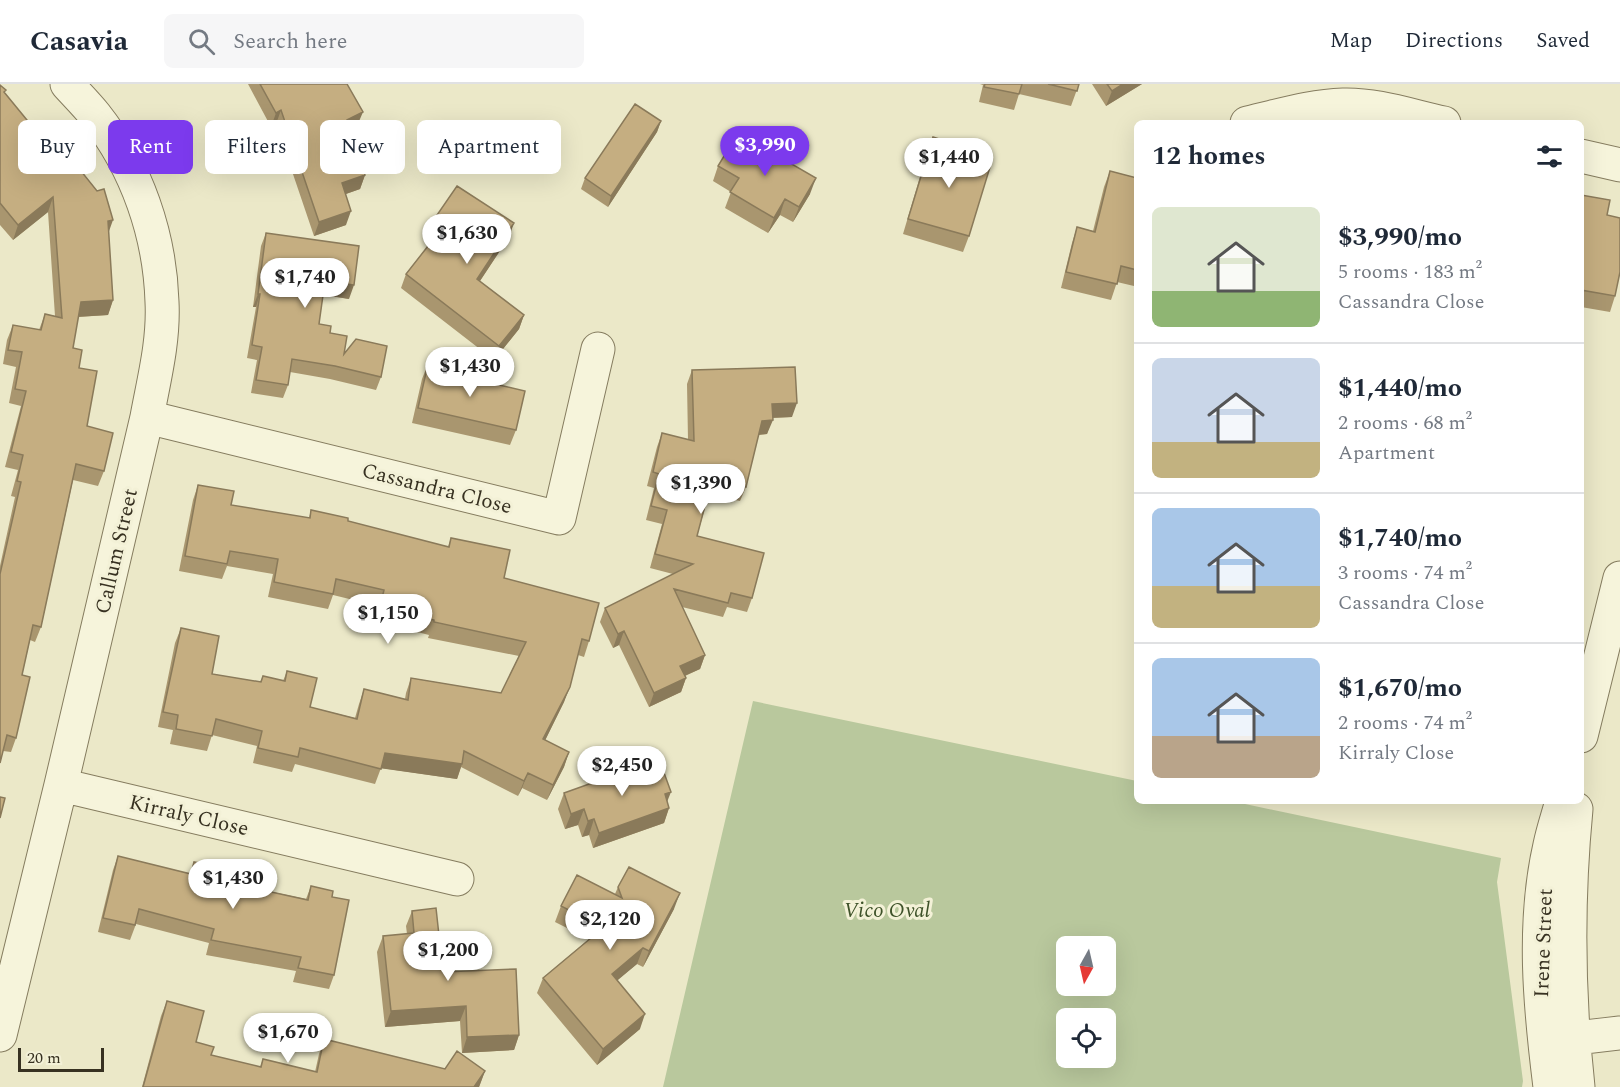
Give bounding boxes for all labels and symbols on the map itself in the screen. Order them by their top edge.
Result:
pin: $3,990 [716,126,814,177]
pin: $1,440 [900,138,998,189]
pin: $1,630 [418,214,516,265]
pin: $1,740 [256,258,354,309]
pin: $1,430 [421,347,519,398]
street label: Cassandra Close [358,455,515,523]
pin: $1,390 [652,464,750,515]
street label: Callum Street [87,485,147,617]
pin: $1,150 [339,594,437,645]
pin: $2,450 [573,746,671,797]
street label: Kirraly Close [126,787,252,845]
pin: $1,430 [184,859,282,910]
street label: Irene Street [1526,888,1562,998]
park label: Vico Oval [844,895,931,927]
pin: $2,120 [561,900,659,951]
pin: $1,200 [399,931,497,982]
north arrow [1056,936,1116,996]
pin: $1,670 [239,1013,337,1064]
scale bar [18,1045,104,1072]

